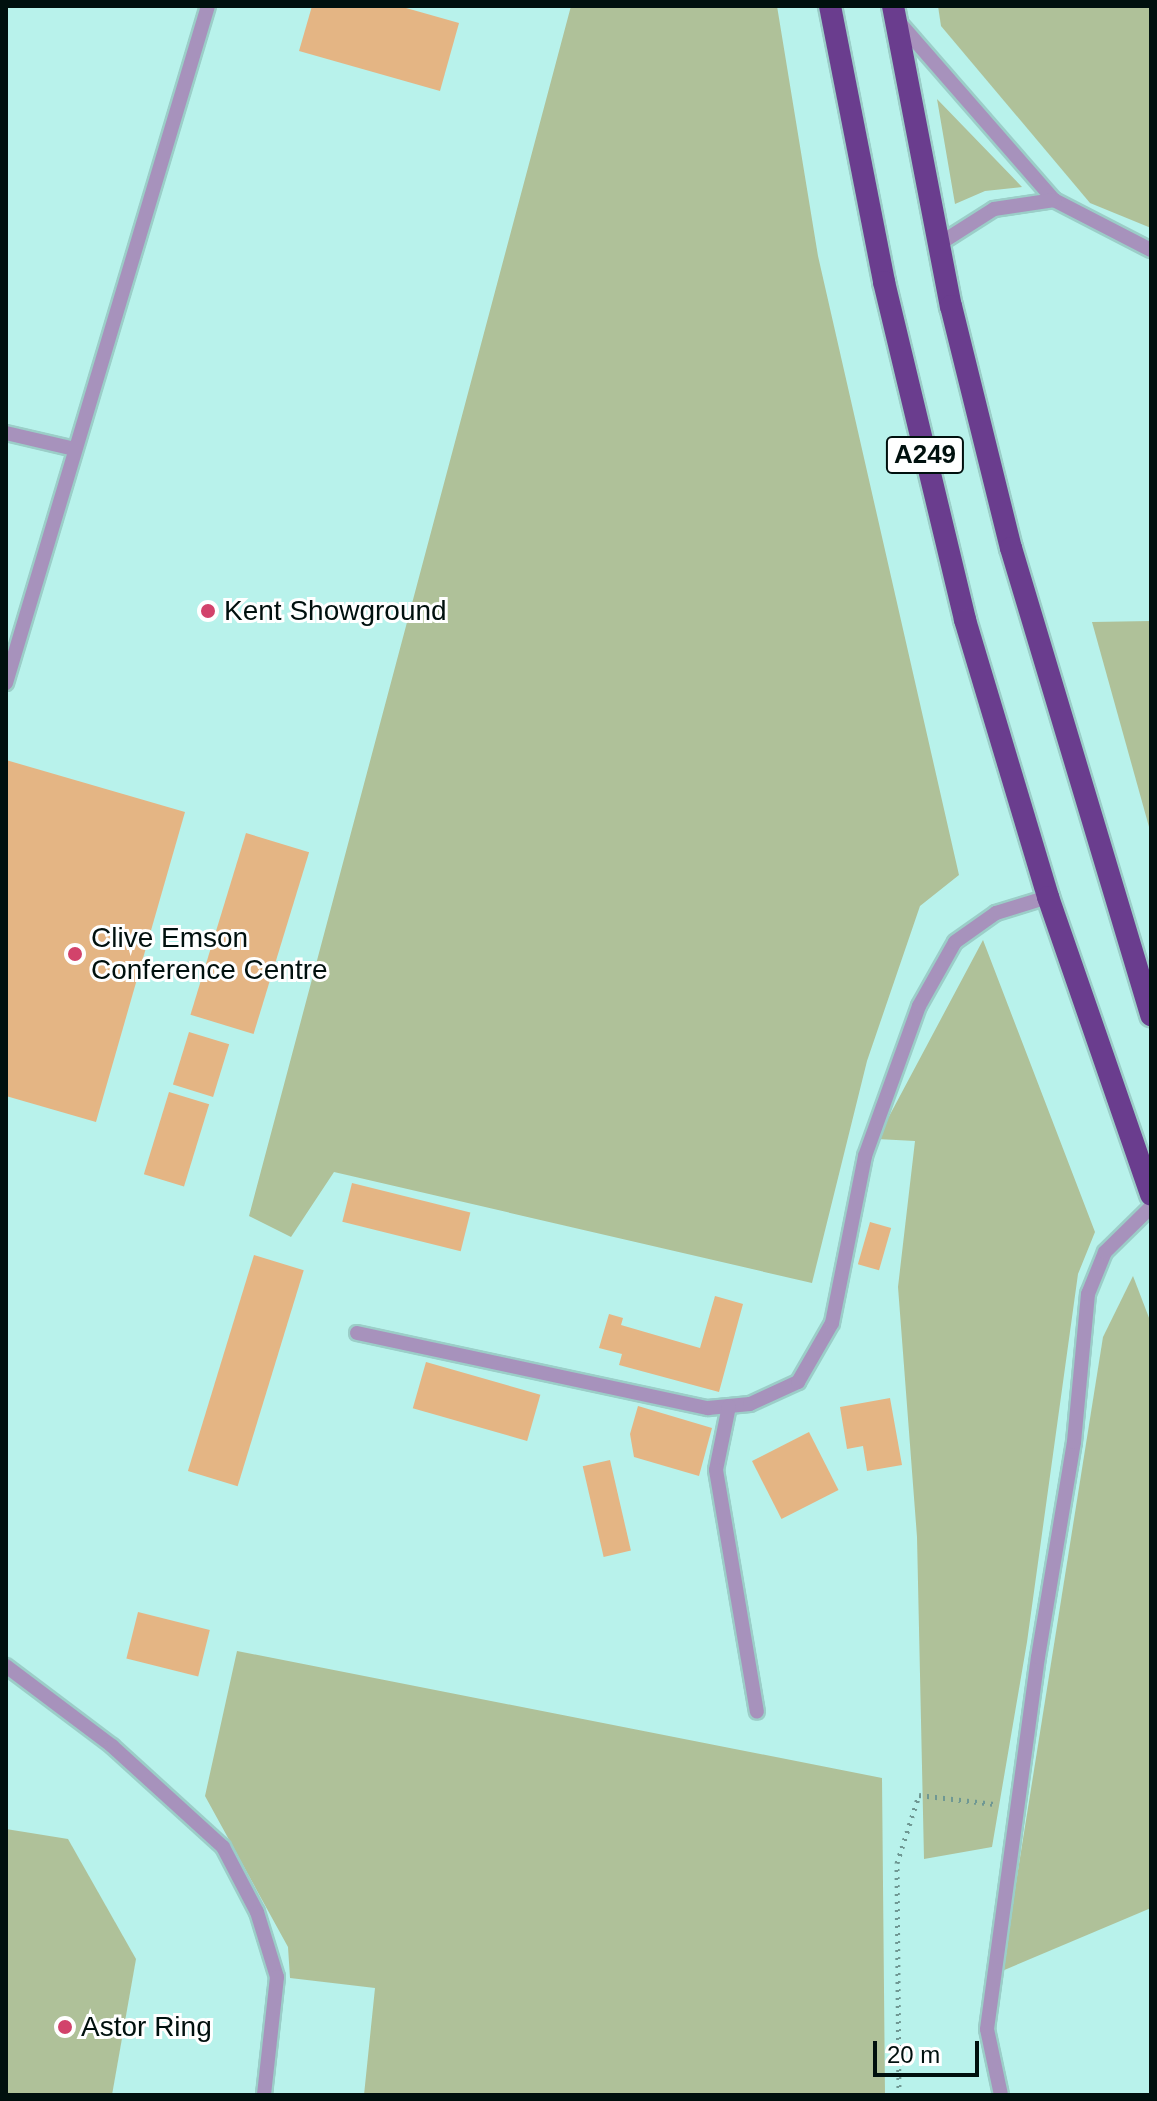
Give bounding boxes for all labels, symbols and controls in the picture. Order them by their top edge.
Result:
road number: A249 [885,433,965,477]
place label: Kent Showground [224,594,447,628]
marker: Kent Showground [199,602,217,620]
place label: Clive Emson Conference Centre [91,921,328,987]
marker: Clive Emson Conference Centre [66,945,84,963]
place label: Astor Ring [81,2010,212,2044]
marker: Astor Ring [56,2018,74,2036]
scale bar [877,2025,983,2075]
text: 20 m [887,2041,940,2068]

